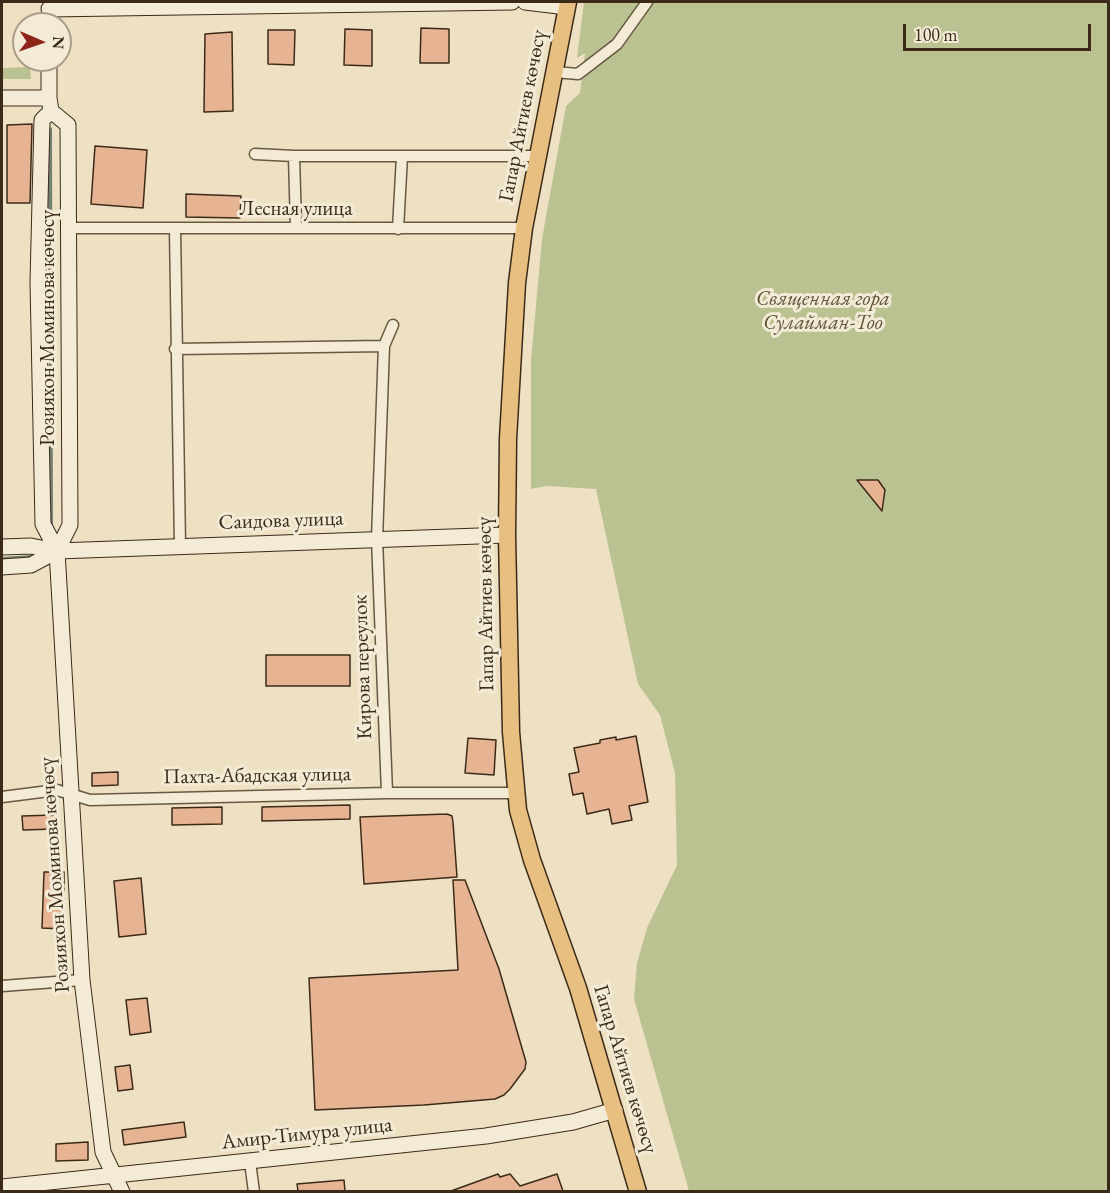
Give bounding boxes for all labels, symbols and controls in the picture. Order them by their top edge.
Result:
north arrow [12,12,72,72]
scale bar [906,12,1094,50]
text: 100 m [914,23,958,46]
street label: Гапар Айтиев көчөсү [494,28,552,204]
text: N [48,36,69,49]
street label: Лесная улица [239,196,353,222]
street label: Розияхон Моминова көчөсү [35,210,61,446]
park label: Священная гора Сулайман-Тоо [756,286,890,336]
street label: Саидова улица [218,506,344,536]
street label: Гапар Айтиев көчөсү [472,516,500,692]
street label: Кирова переулок [348,594,378,740]
street label: Розияхон Моминова көчөсү [34,756,76,994]
street label: Пахта-Абадская улица [163,762,351,790]
street label: Гапар Айтиев көчөсү [587,982,663,1156]
street label: Амир-Тимура улица [220,1112,394,1156]

